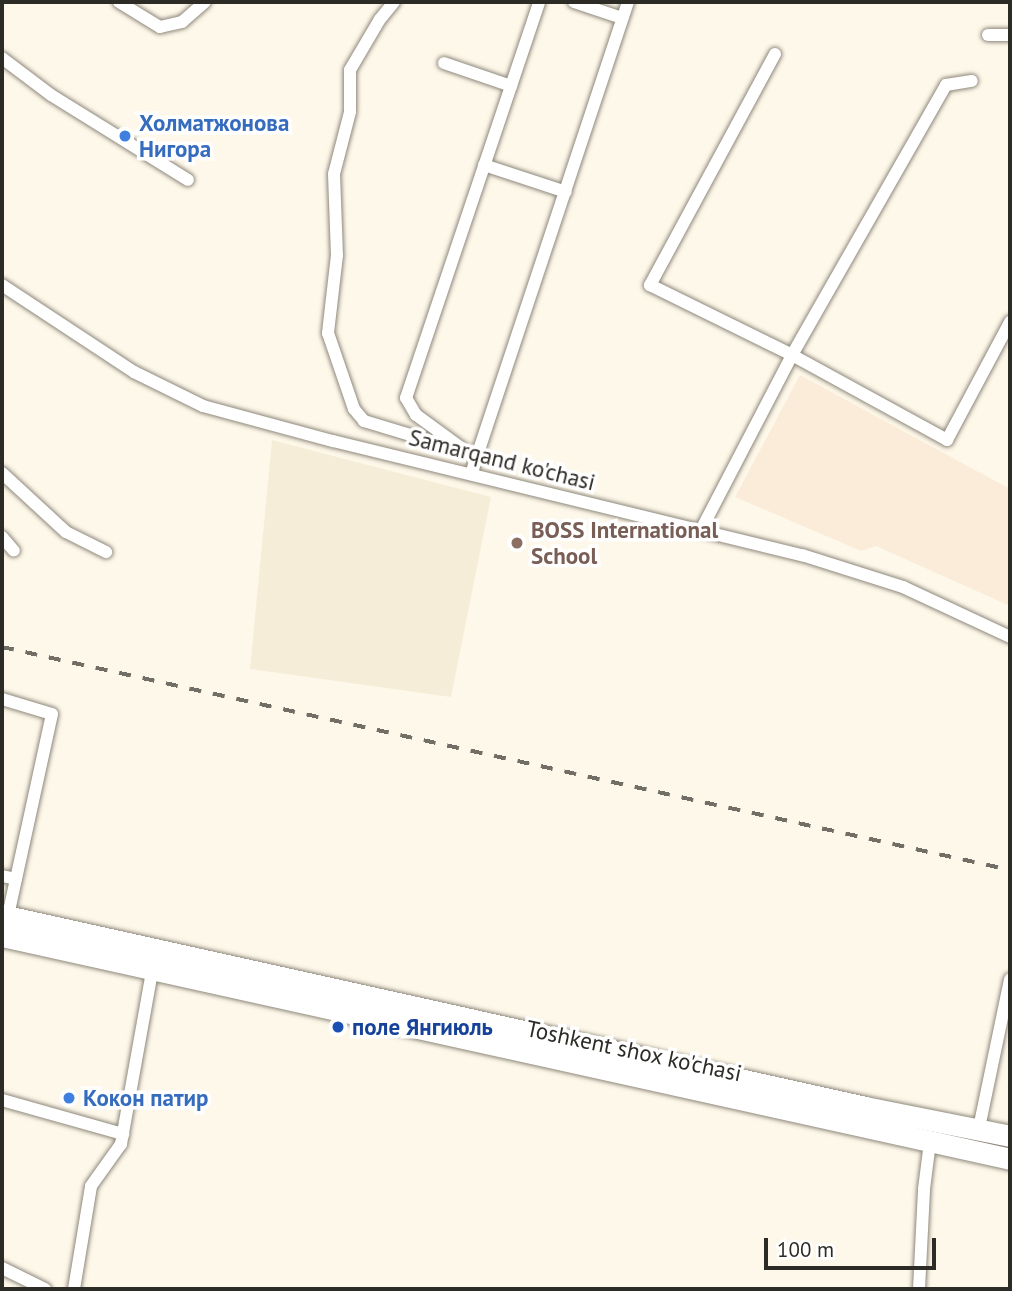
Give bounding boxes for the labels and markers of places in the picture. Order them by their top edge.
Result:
place label: Холматжонова Нигора [139,109,289,163]
marker: Холматжонова Нигора [117,128,133,144]
place label: BOSS International School [531,516,718,570]
marker: BOSS International School [509,535,525,551]
place label: поле Янгиюль [352,1013,493,1041]
marker: поле Янгиюль [330,1019,346,1035]
place label: Кокон патир [83,1084,209,1112]
marker: Кокон патир [61,1090,77,1106]

